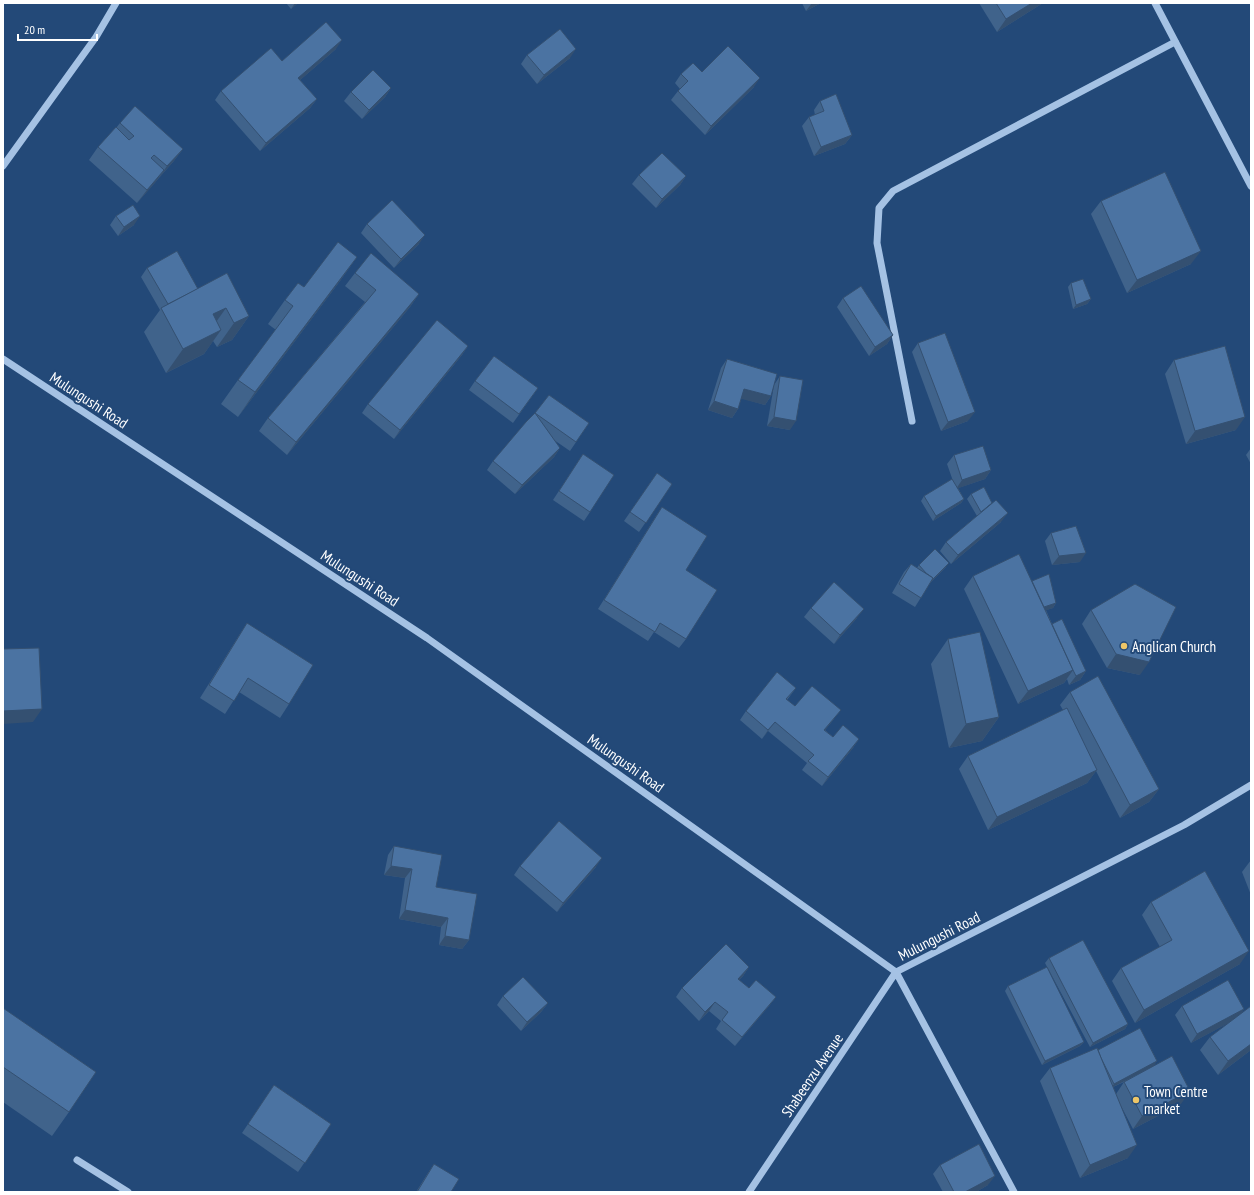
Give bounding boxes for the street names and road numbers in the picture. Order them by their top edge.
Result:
street label: Mulungushi Road [46,368,132,432]
street label: Mulungushi Road [317,546,403,610]
street label: Mulungushi Road [584,730,668,796]
street label: Mulungushi Road [895,907,983,965]
street label: Shabeenzu Avenue [777,1029,847,1121]

